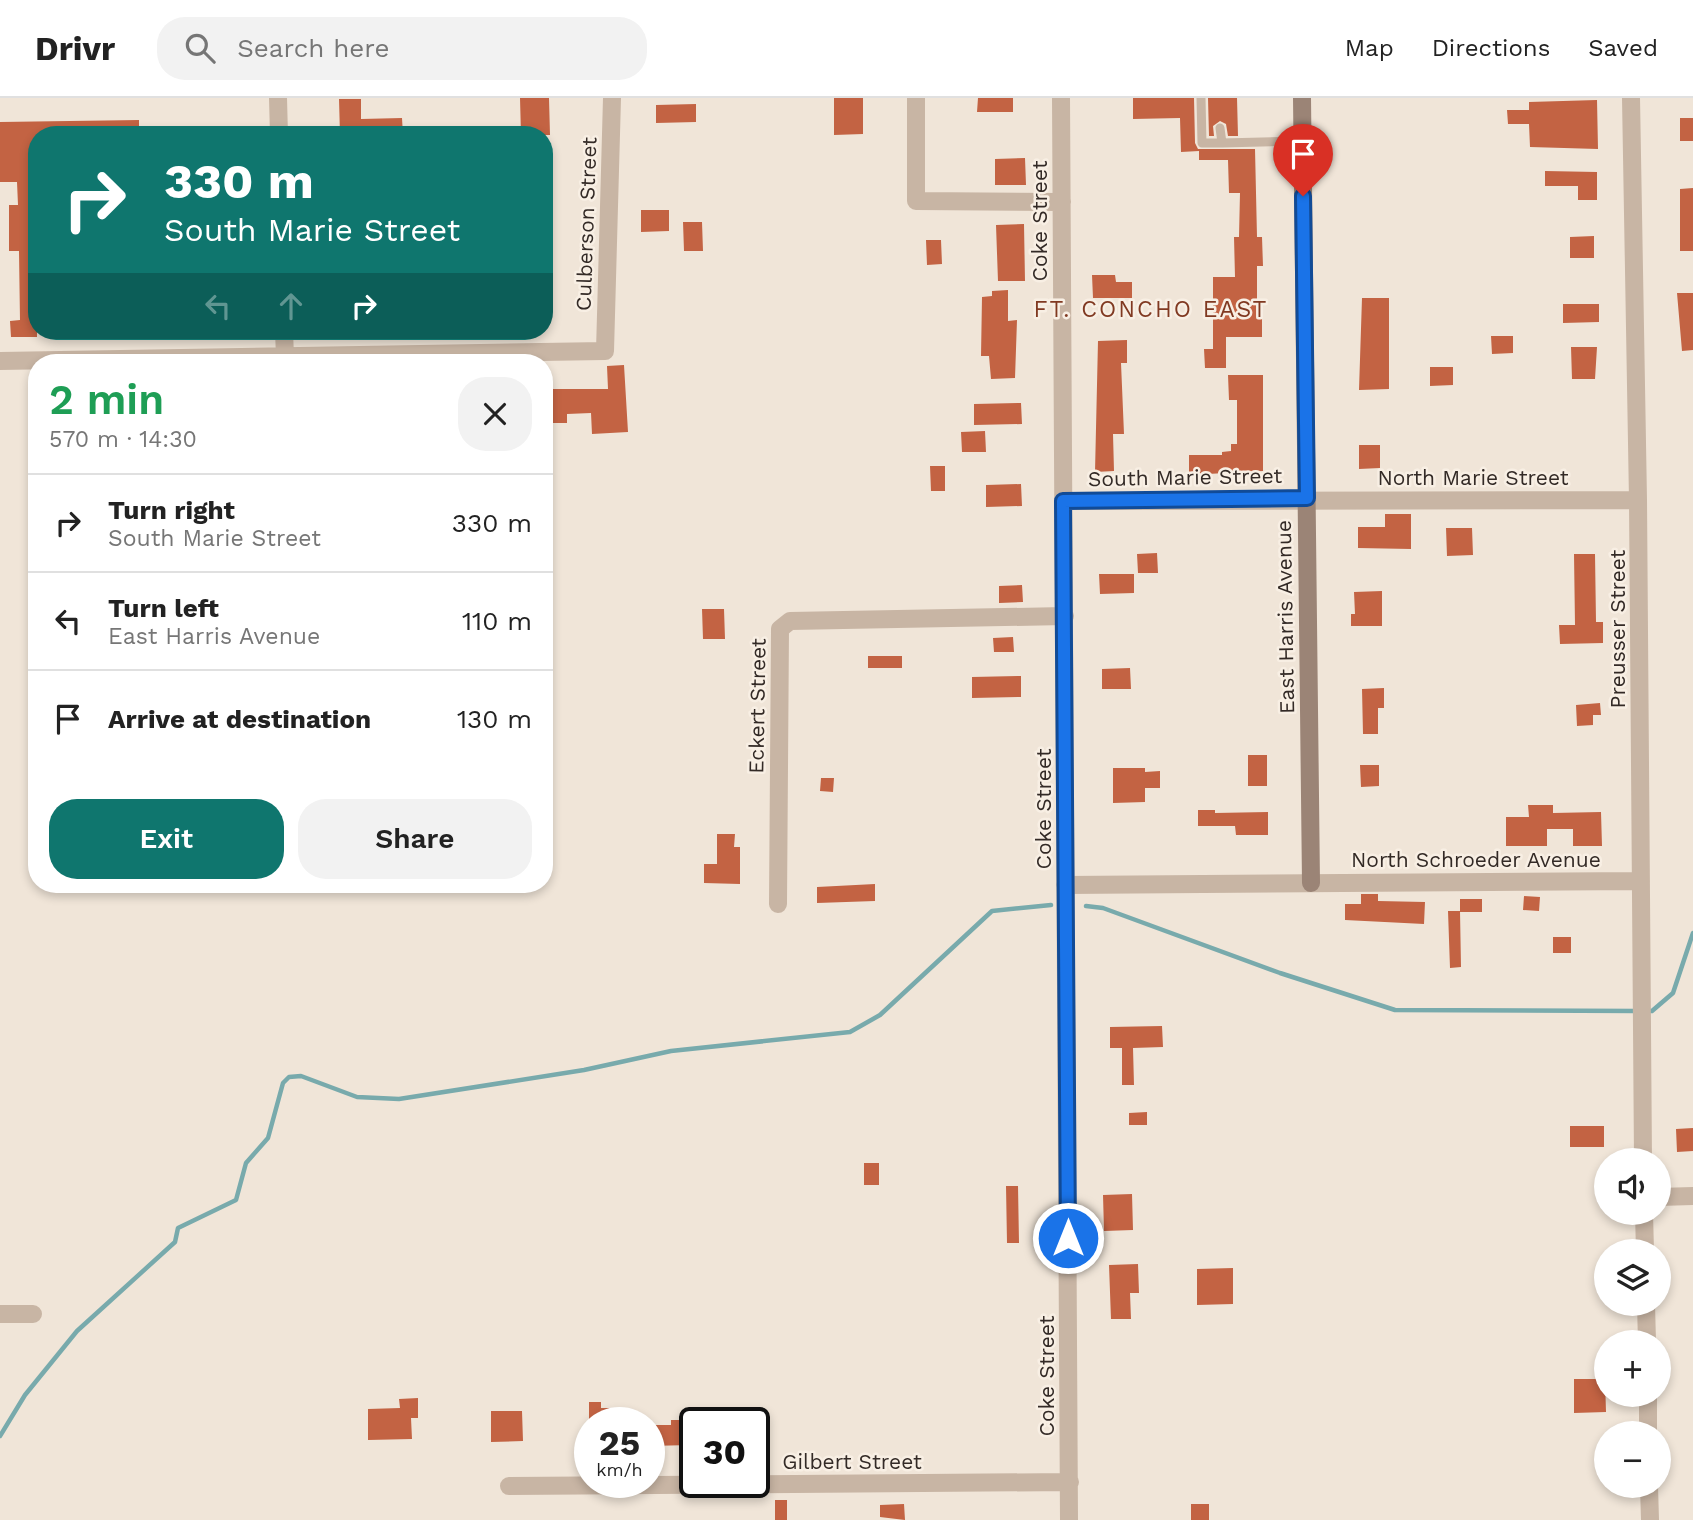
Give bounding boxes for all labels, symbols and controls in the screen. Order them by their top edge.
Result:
search box [157,17,647,80]
text: Drivr [35,29,115,68]
icon: search [181,29,219,67]
text: Search here [237,33,390,63]
text: Map [1345,34,1394,62]
text: Directions [1432,34,1550,62]
text: Saved [1588,34,1658,62]
pin [1273,124,1333,196]
icon: arrive [1284,135,1322,173]
street label: Culberson Street [570,136,602,312]
text: 330 m [164,152,314,210]
icon: right [49,154,140,245]
street label: Coke Street [1027,160,1052,282]
text: South Marie Street [164,211,460,249]
icon: left [199,287,237,325]
icon: ahead [272,287,310,325]
icon: right [345,287,383,325]
district label: FT. CONCHO EAST [1034,296,1268,323]
text: 2 min [49,375,164,424]
button: close [458,377,532,451]
text: 570 m · 14:30 [49,426,197,453]
street label: South Marie Street [1088,463,1283,491]
street label: North Marie Street [1377,465,1569,490]
text: Turn right [108,495,235,525]
icon: right [49,504,87,542]
text: 330 m [452,508,532,538]
street label: East Harris Avenue [1271,520,1299,714]
text: South Marie Street [108,525,321,552]
street label: Preusser Street [1605,549,1630,708]
text: Turn left [108,593,219,623]
icon: left [49,602,87,640]
text: 110 m [462,606,532,636]
text: East Harris Avenue [108,623,320,650]
street label: Eckert Street [743,638,771,774]
icon: arrive [49,700,87,738]
text: Arrive at destination [108,704,371,734]
text: 130 m [457,704,532,734]
street label: Coke Street [1031,748,1056,870]
button: Exit [49,799,284,879]
button: Share [298,799,532,879]
street label: North Schroeder Avenue [1351,847,1601,872]
map controls [1594,1148,1671,1498]
button: sound [1594,1148,1671,1225]
position arrow [1031,1201,1105,1275]
button: layers [1594,1239,1671,1316]
street label: Coke Street [1034,1315,1059,1437]
button: + [1594,1330,1671,1407]
speed limit sign: 30 [679,1407,770,1498]
button: − [1594,1421,1671,1498]
text: 25 [599,1422,640,1464]
street label: Gilbert Street [782,1449,922,1474]
text: km/h [596,1459,643,1480]

